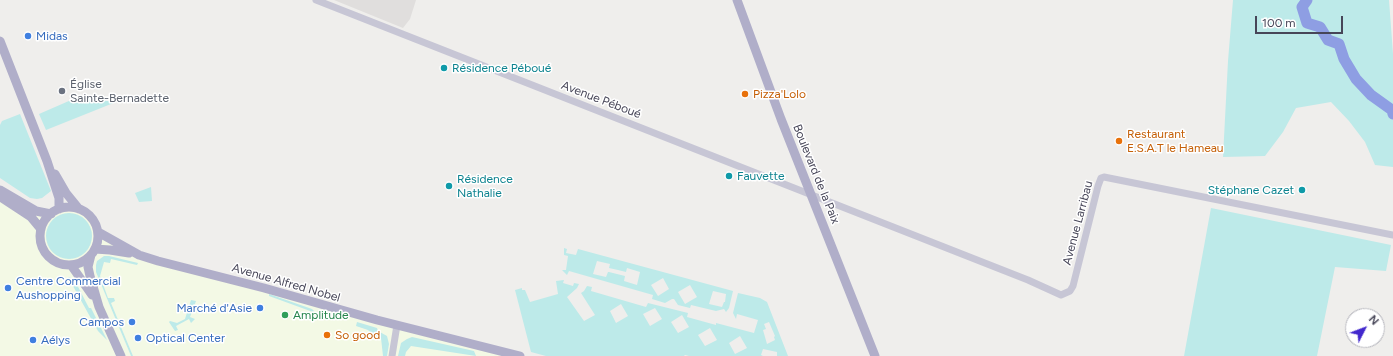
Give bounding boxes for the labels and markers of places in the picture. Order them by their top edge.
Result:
place label: Midas [36,29,68,43]
marker: Midas [23,31,33,41]
place label: Résidence Péboué [452,61,551,75]
marker: Résidence Péboué [439,63,449,73]
place label: Église Sainte-Bernadette [70,77,169,105]
marker: Église Sainte-Bernadette [57,86,67,96]
place label: Pizza'Lolo [753,87,806,101]
marker: Pizza'Lolo [740,89,750,99]
place label: Restaurant E.S.A.T le Hameau [1127,127,1224,155]
marker: Restaurant E.S.A.T le Hameau [1114,136,1124,146]
place label: Fauvette [737,169,785,183]
marker: Fauvette [724,171,734,181]
place label: Résidence Nathalie [457,172,513,200]
marker: Résidence Nathalie [444,181,454,191]
place label: Stéphane Cazet [1208,183,1294,197]
marker: Stéphane Cazet [1297,185,1307,195]
place label: Centre Commercial Aushopping [16,274,121,302]
marker: Centre Commercial Aushopping [3,283,13,293]
place label: Marché d'Asie [176,301,252,315]
marker: Marché d'Asie [255,303,265,313]
place label: Amplitude [293,308,349,322]
marker: Amplitude [280,310,290,320]
place label: Campos [79,315,124,329]
marker: Campos [127,317,137,327]
place label: So good [335,328,380,342]
marker: So good [322,330,332,340]
place label: Optical Center [146,331,225,345]
place label: Aélys [41,333,70,347]
marker: Optical Center [133,333,143,343]
marker: Aélys [28,335,38,345]

